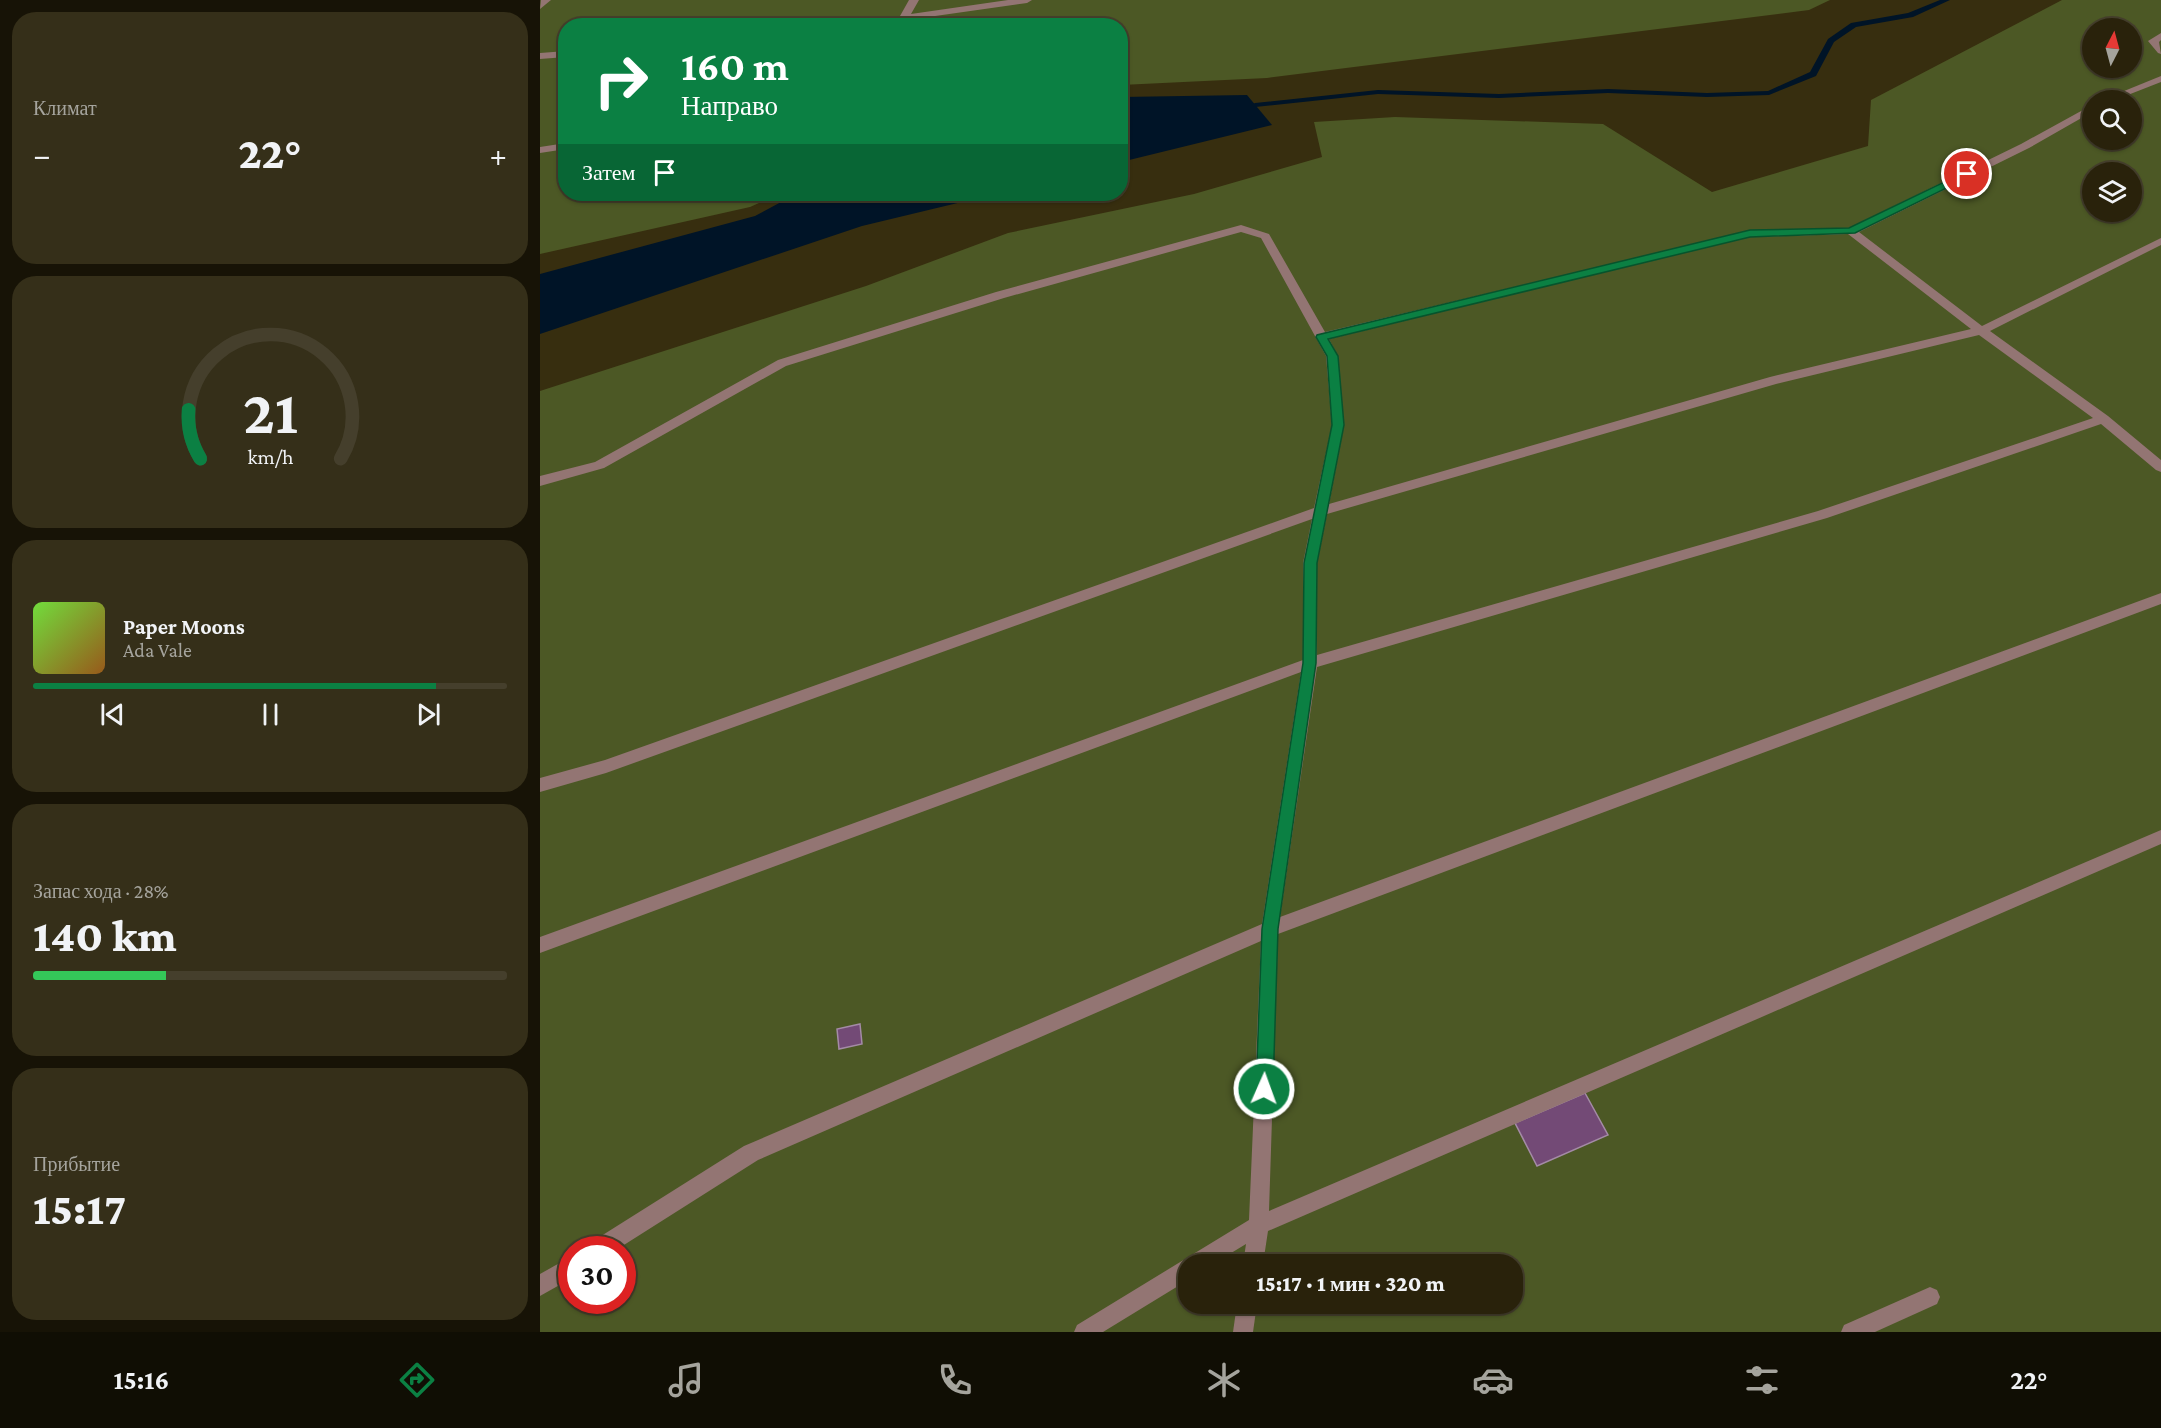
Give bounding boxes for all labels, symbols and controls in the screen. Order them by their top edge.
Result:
north arrow [2082,18,2142,78]
map controls [2082,18,2142,222]
icon: right [582,42,660,120]
text: 160 m [681,42,789,89]
button: search [2082,90,2142,150]
text: Направо [681,91,778,121]
text: Климат [33,97,97,119]
text: 22° [238,128,302,178]
text: − [33,136,50,173]
text: + [490,136,507,173]
pin [1941,148,1992,199]
icon: arrive [648,156,681,189]
icon: arrive [1950,157,1983,190]
text: Затем [582,160,636,185]
button: layers [2082,162,2142,222]
text: 21 [242,377,298,446]
text: km/h [247,445,294,469]
text: Paper Moons [123,614,245,639]
text: Ada Vale [123,639,192,661]
icon: previous [96,698,129,731]
icon: pause [254,698,287,731]
icon: next [412,698,445,731]
text: Запас хода · 28% [33,880,169,902]
text: 140 km [33,911,176,961]
position arrow [1232,1057,1296,1121]
text: Прибытие [33,1153,120,1175]
text: 15:17 [33,1184,126,1234]
speed limit sign: 30 [558,1236,636,1314]
text: 15:17 · 1 мин · 320 m [1256,1271,1445,1296]
icon: directions [396,1359,438,1401]
icon: music [665,1359,707,1401]
icon: phone [934,1359,976,1401]
icon: climate [1203,1359,1245,1401]
icon: car [1472,1359,1514,1401]
icon: filters [1741,1359,1783,1401]
text: 15:16 [114,1365,169,1395]
text: 22° [2010,1365,2047,1395]

